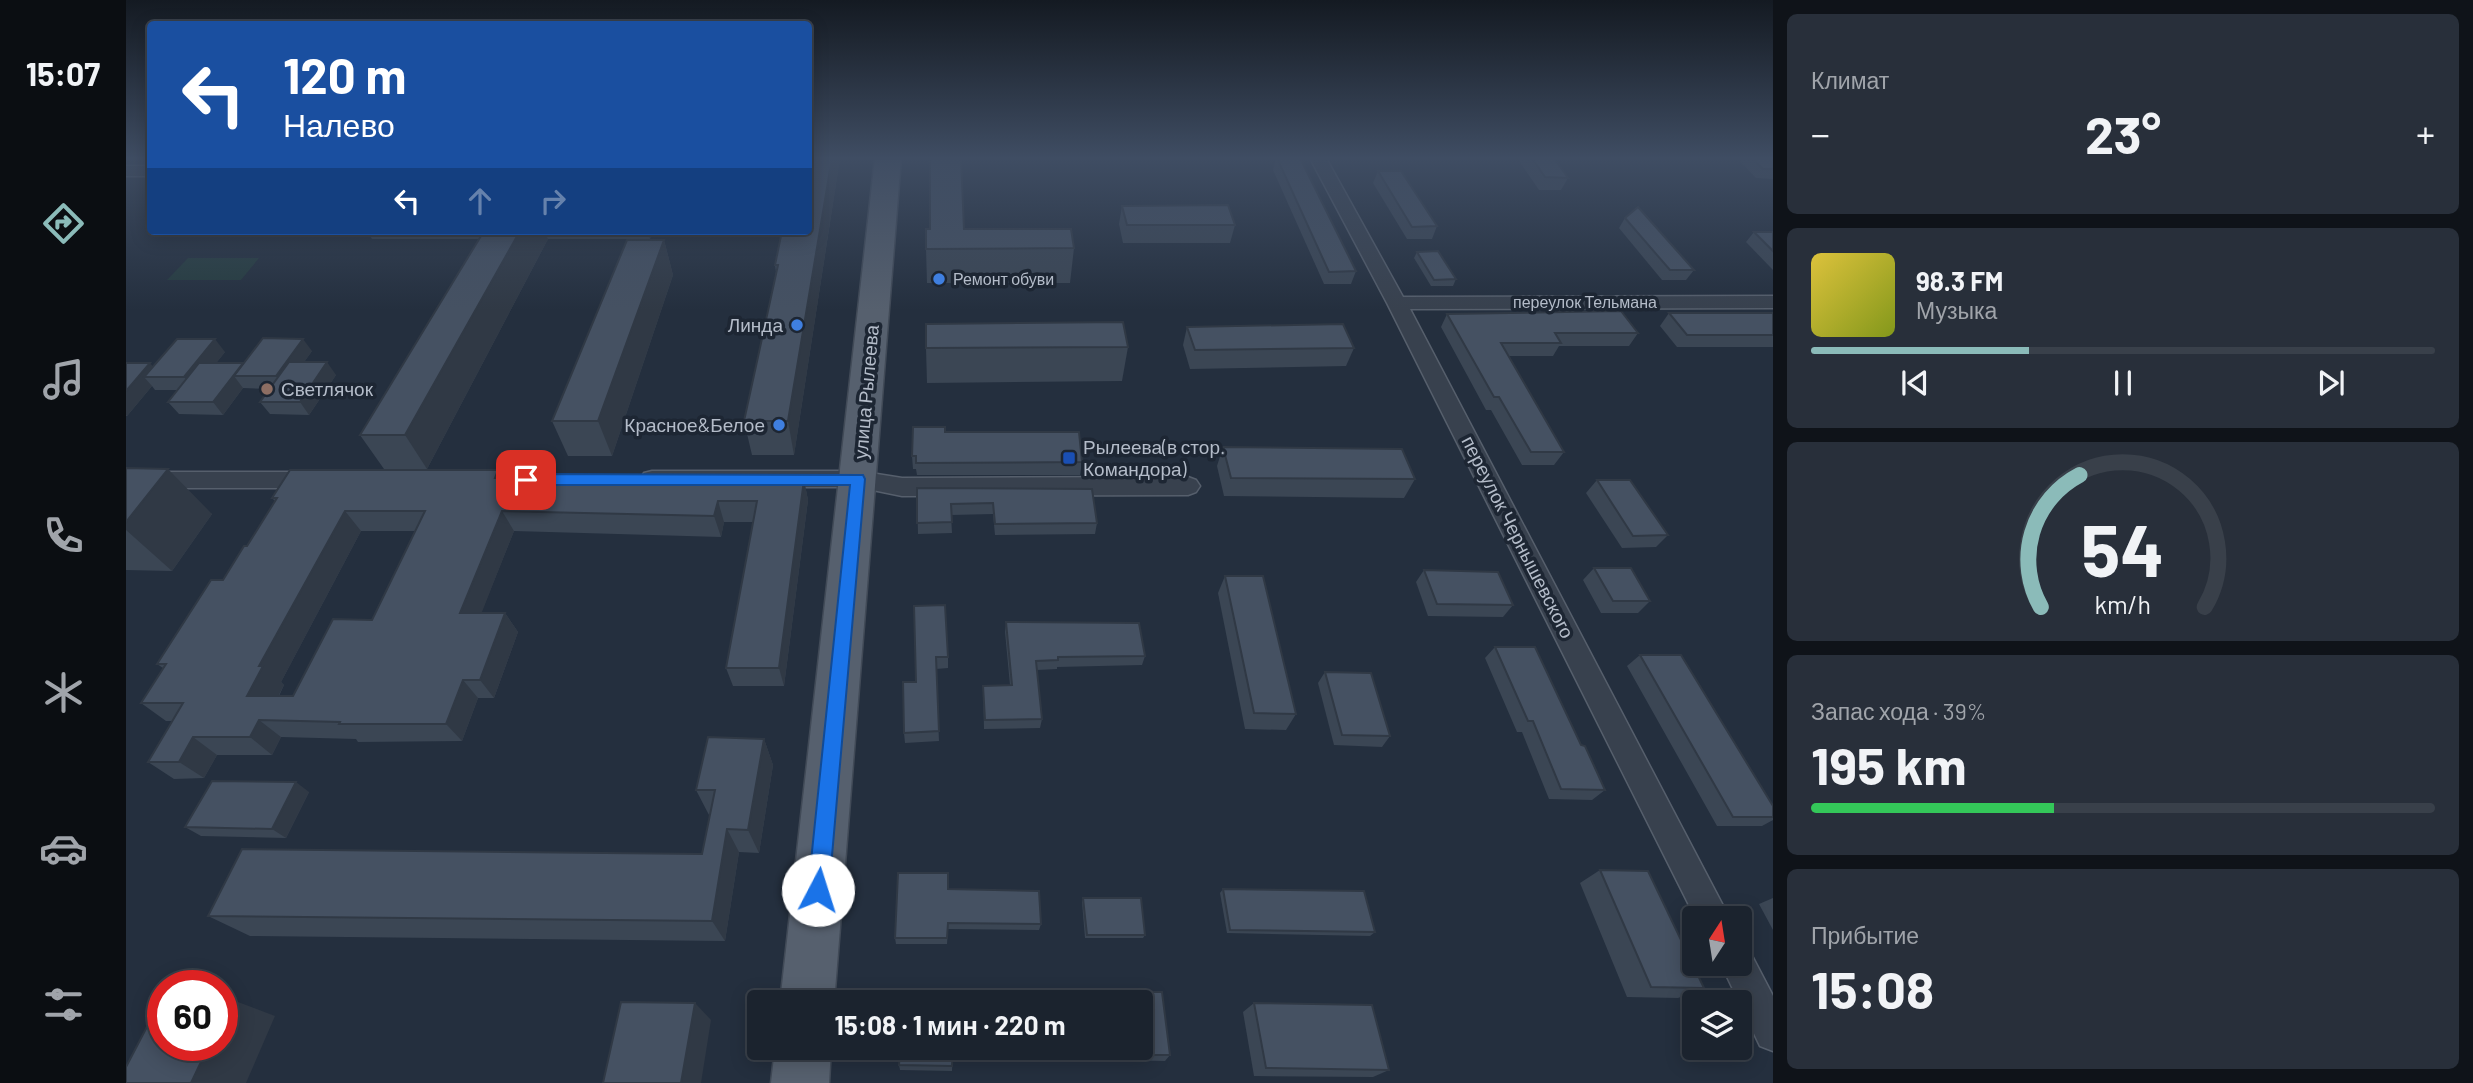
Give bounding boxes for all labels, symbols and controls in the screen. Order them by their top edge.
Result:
text: 120 m [283,45,406,104]
icon: left [168,49,259,140]
text: 15:07 [26,54,100,92]
text: Климат [1811,66,1889,94]
text: 23° [2085,102,2161,164]
text: Налево [283,105,395,143]
text: − [1811,110,1830,156]
text: + [2416,110,2435,156]
icon: left [388,182,426,220]
icon: ahead [461,182,499,220]
icon: right [534,182,572,220]
icon: directions [39,199,88,248]
text: 98.3 FM [1916,265,2003,296]
place label: Ремонт обуви [953,269,1054,288]
marker: Ремонт обуви [931,271,947,287]
street label: переулок Тельмана [1513,292,1657,311]
text: Музыка [1916,296,1997,324]
place label: Линда [728,313,783,336]
marker: Линда [789,317,805,333]
street label: улица Рылеева [848,323,883,460]
icon: music [39,355,88,404]
icon: previous [1896,364,1934,402]
icon: pause [2104,364,2142,402]
icon: next [2312,364,2350,402]
place label: Светлячок [281,377,374,400]
marker: Светлячок [259,381,275,397]
place label: Красное&Белое [624,413,765,436]
marker: Красное&Белое [771,417,787,433]
street label: переулок Чернышевского [1457,432,1580,642]
place label: Рылеева(в стор. Командора) [1083,435,1225,480]
pin [496,450,556,510]
marker: Рылеева(в стор. Командора) [1061,450,1077,466]
icon: arrive [507,461,545,499]
text: 54 [2081,505,2165,593]
icon: phone [39,511,88,560]
text: km/h [2095,589,2151,619]
icon: climate [39,668,88,717]
text: Запас хода · 39% [1811,697,1986,725]
text: 195 km [1811,733,1967,795]
icon: car [39,824,88,873]
position arrow [781,853,855,927]
north arrow [1682,906,1752,976]
map controls [1682,906,1752,1060]
text: Прибытие [1811,921,1919,949]
text: 15:08 [1811,957,1934,1019]
speed limit sign: 60 [147,970,238,1061]
icon: filters [39,980,88,1029]
button: layers [1682,990,1752,1060]
text: 15:08 · 1 мин · 220 m [835,1009,1065,1040]

